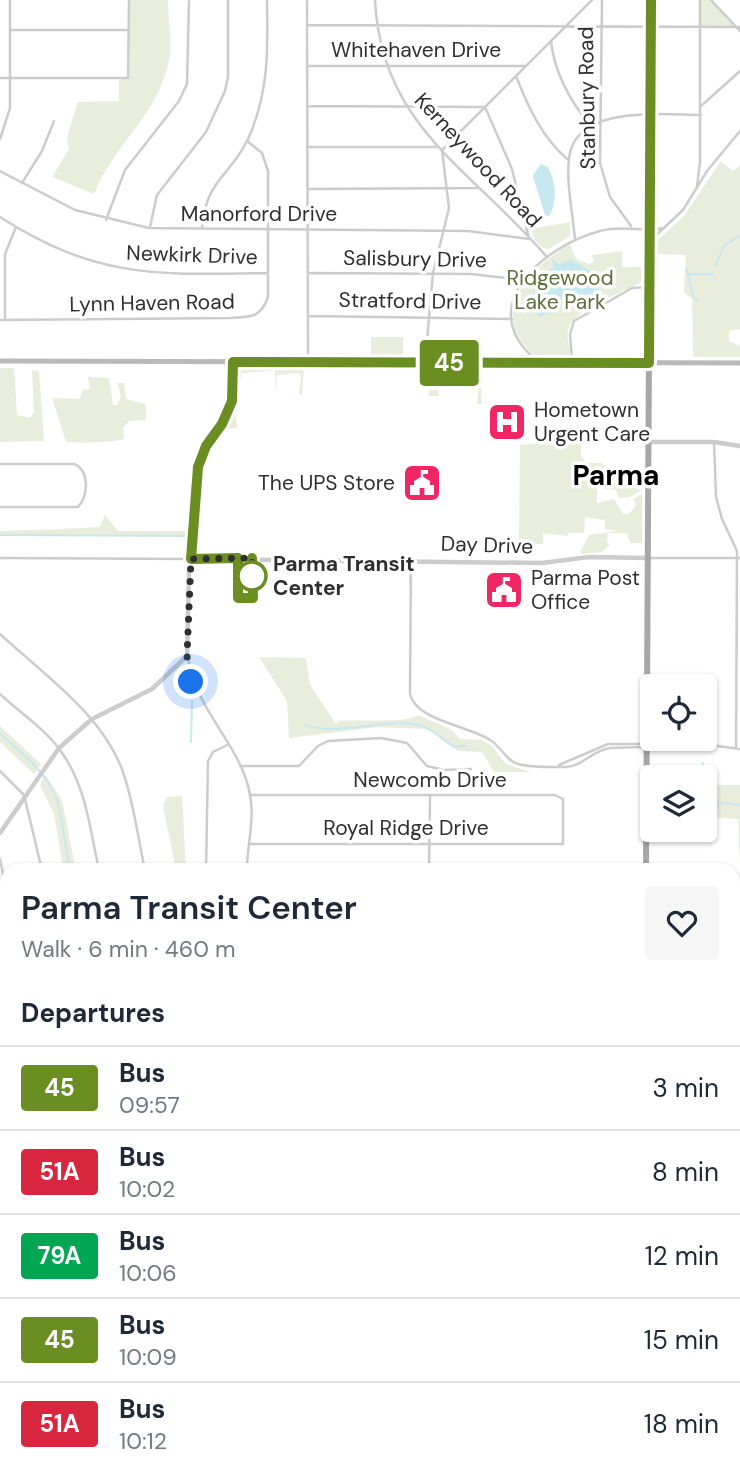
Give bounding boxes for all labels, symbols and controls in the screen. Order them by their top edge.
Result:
street label: Stanbury Road [572,26,602,170]
street label: Whitehaven Drive [331,36,501,64]
street label: Kerneywood Road [408,87,548,233]
street label: Manorford Drive [181,200,337,228]
street label: Newkirk Drive [126,239,258,271]
street label: Salisbury Drive [343,244,487,274]
park label: Ridgewood Lake Park [506,264,614,316]
street label: Stratford Drive [338,286,482,316]
street label: Lynn Haven Road [69,288,235,318]
line badge: 45 [418,340,480,386]
text: 45 [434,347,464,378]
place label: Hometown Urgent Care [534,396,650,448]
hospital icon: Hometown Urgent Care [486,401,528,443]
district label: Parma [573,457,659,494]
public building icon: The UPS Store [401,462,443,504]
place label: The UPS Store [258,469,395,497]
street label: Day Drive [440,529,534,561]
place label: Parma Transit Center [273,550,415,602]
marker: Parma Transit Center [237,561,267,591]
place label: Parma Post Office [531,564,640,616]
public building icon: Parma Post Office [483,569,525,611]
your location [173,664,208,699]
map controls [640,674,717,842]
button: locate [640,674,717,751]
button: layers [640,765,717,842]
street label: Newcomb Drive [353,766,507,794]
street label: Royal Ridge Drive [323,814,489,842]
text: Parma Transit Center [21,886,357,929]
button: heart [645,886,719,960]
text: Walk · 6 min · 460 m [21,934,235,964]
text: Departures [21,996,165,1030]
text: Bus [119,1056,165,1090]
text: 3 min [652,1071,719,1105]
text: 45 [44,1072,75,1103]
text: 09:57 [119,1090,180,1120]
text: Bus [119,1140,165,1174]
text: 8 min [652,1155,719,1189]
text: 51A [39,1156,80,1187]
text: 10:02 [119,1174,175,1204]
text: Bus [119,1224,165,1258]
text: 12 min [645,1239,719,1273]
text: 79A [38,1240,81,1271]
text: 10:06 [119,1258,177,1288]
text: Bus [119,1308,165,1342]
text: 15 min [644,1323,719,1357]
text: 45 [44,1324,75,1355]
text: 10:09 [119,1342,177,1372]
text: Bus [119,1392,165,1426]
text: 18 min [644,1407,719,1441]
text: 51A [39,1408,80,1439]
text: 10:12 [119,1426,167,1456]

